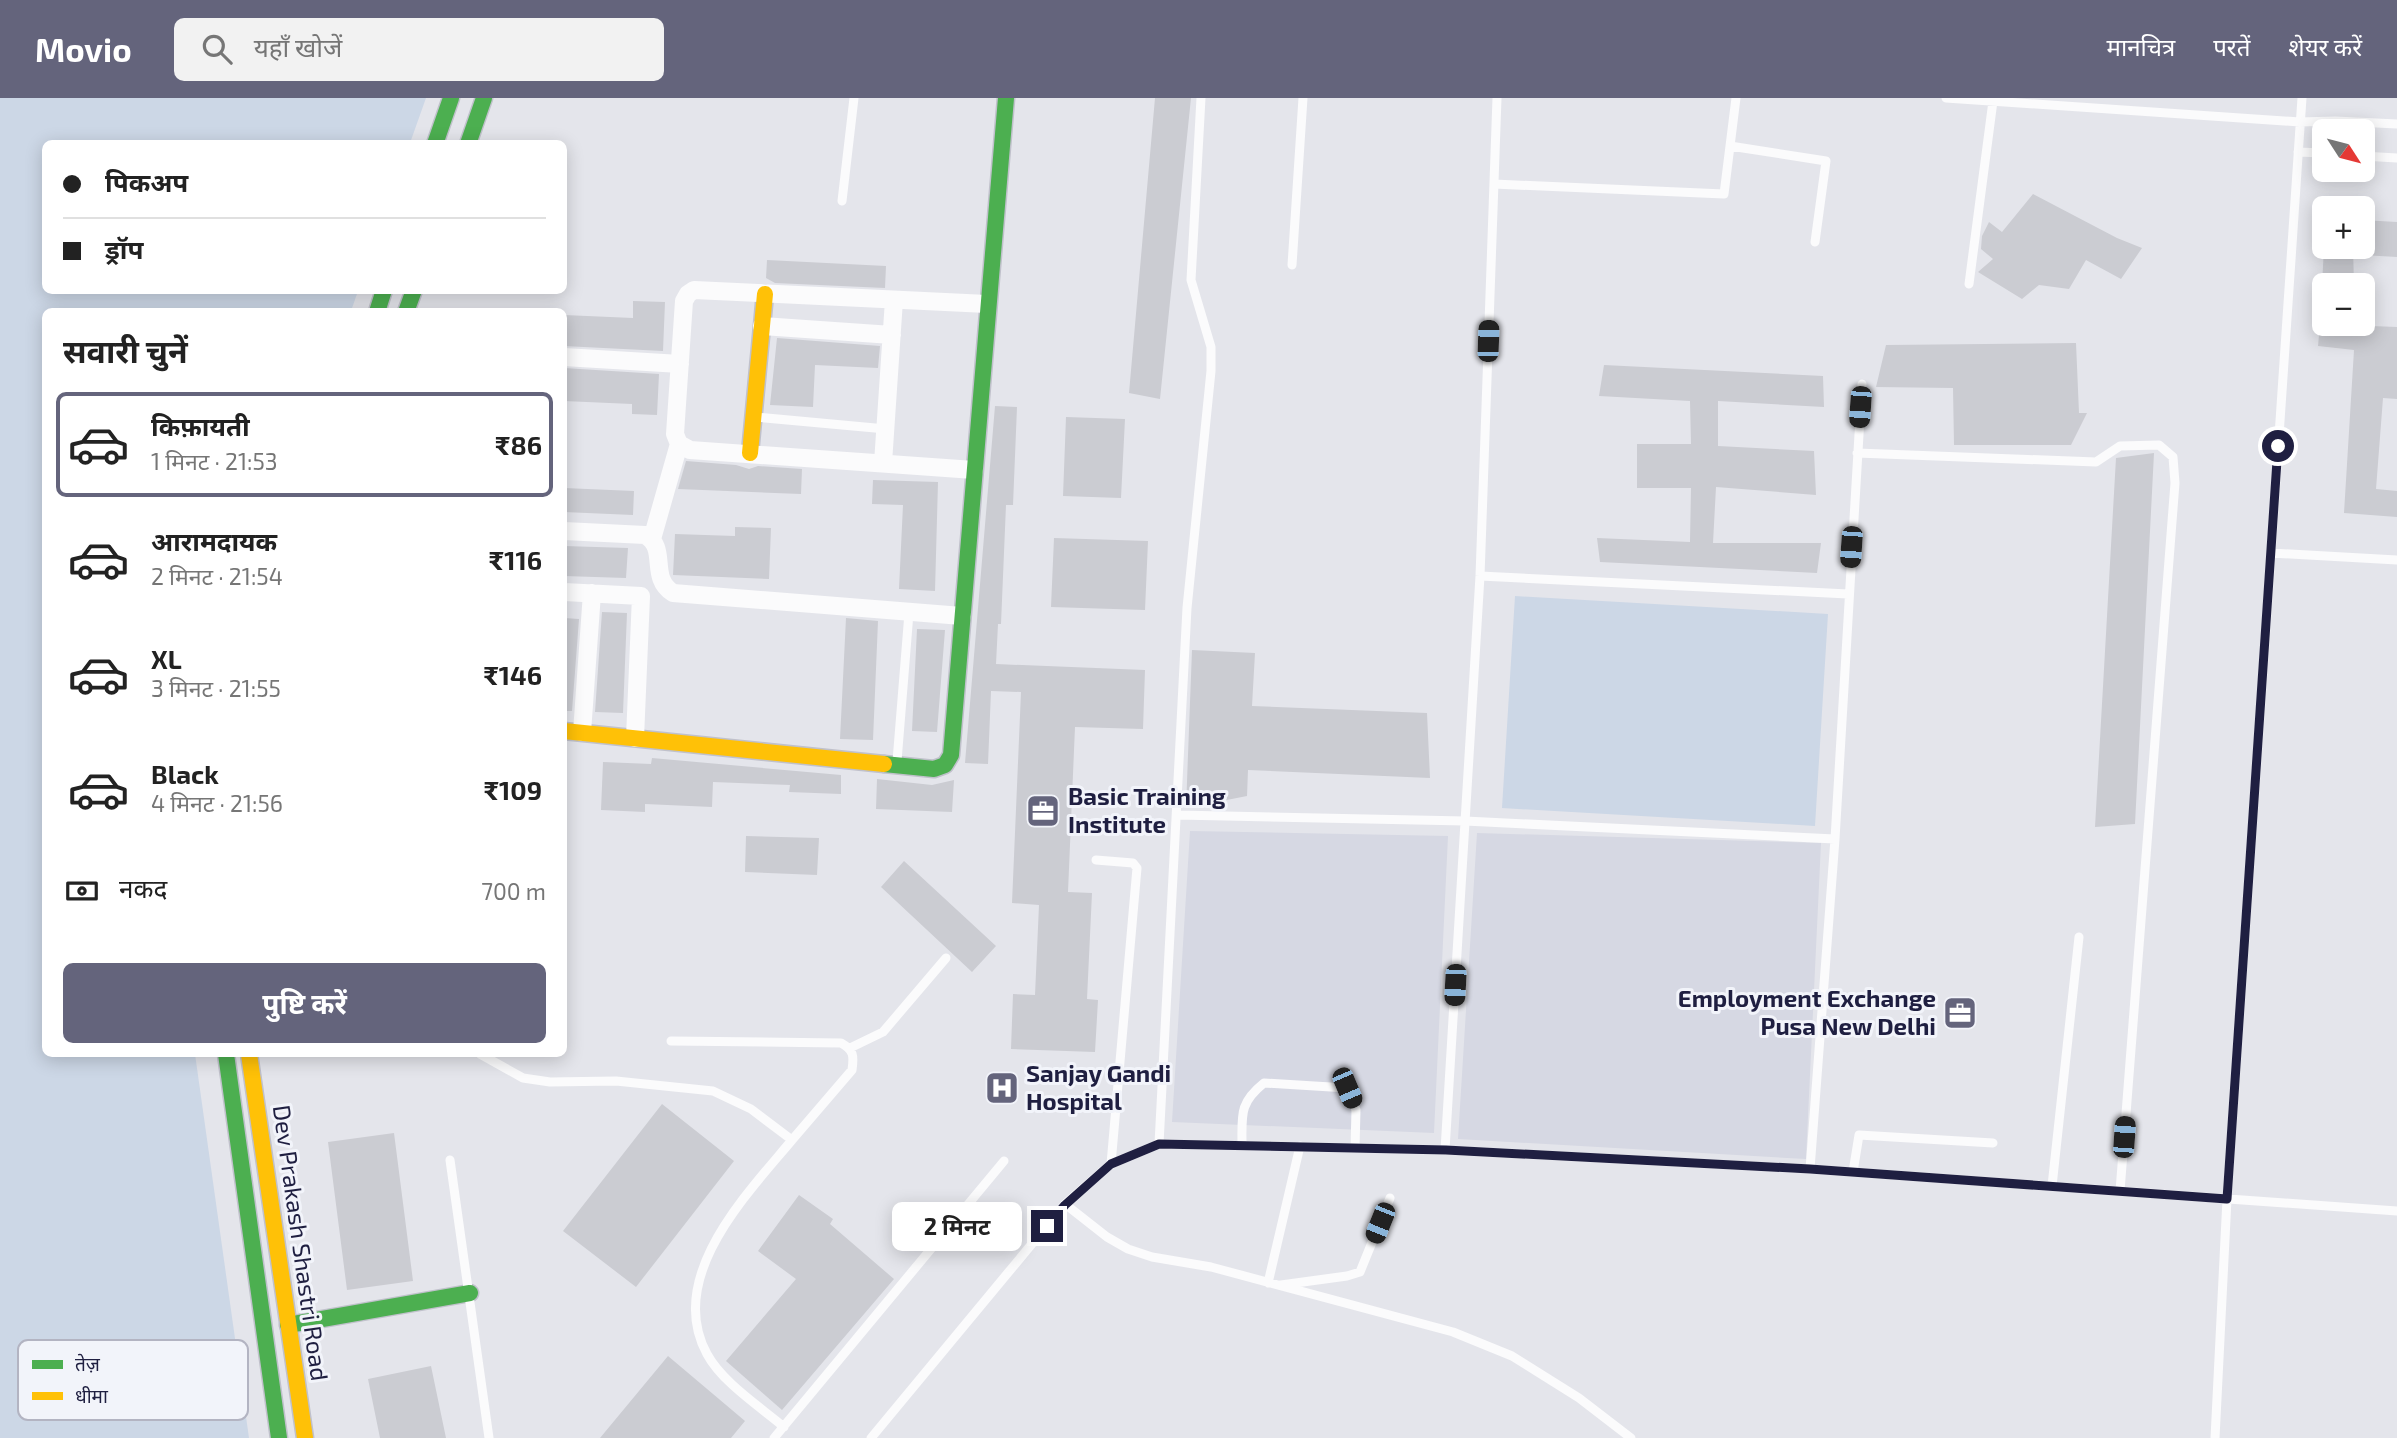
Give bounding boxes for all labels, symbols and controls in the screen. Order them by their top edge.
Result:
search box [174,18,664,81]
text: Movio [35,29,132,69]
icon: search [198,30,236,68]
text: यहाँ खोजें [254,31,342,62]
text: मानचित्र [2107,32,2175,61]
text: परतें [2213,32,2250,61]
text: शेयर करें [2288,32,2362,61]
north arrow [2312,119,2375,182]
map controls [2312,119,2375,336]
text: पिकअप [105,166,188,197]
button: + [2312,196,2375,259]
text: ड्रॉप [105,233,143,264]
button: − [2312,273,2375,336]
car [1477,320,1500,362]
text: सवारी चुनें [63,331,188,369]
car [1849,385,1872,429]
text: किफ़ायती [151,410,250,441]
icon: car [67,413,130,476]
text: ₹86 [495,429,542,460]
route start [2262,430,2294,462]
text: 1 मिनट · 21:53 [151,447,278,475]
text: आरामदायक [151,525,277,556]
car [1840,525,1863,569]
icon: car [67,528,130,591]
text: ₹116 [489,544,542,575]
text: 2 मिनट · 21:54 [151,562,283,590]
icon: car [67,643,130,706]
text: XL [151,643,182,674]
text: ₹146 [483,659,542,690]
text: 3 मिनट · 21:55 [151,674,281,702]
icon: car [67,758,130,821]
text: Black [151,758,219,789]
text: ₹109 [484,774,542,805]
place label: Basic Training Institute [1068,781,1226,838]
text: 4 मिनट · 21:56 [151,789,283,817]
office icon: Basic Training Institute [1024,792,1062,830]
icon: cash [63,872,101,910]
text: नकद [119,872,167,903]
text: 700 m [481,877,546,905]
button: पुष्टि करें [63,963,546,1043]
car [1444,963,1467,1007]
place label: Employment Exchange Pusa New Delhi [1678,983,1936,1040]
office icon: Employment Exchange Pusa New Delhi [1941,994,1979,1032]
place label: Sanjay Gandi Hospital [1026,1058,1171,1115]
car [1330,1065,1365,1111]
hospital icon: Sanjay Gandi Hospital [983,1069,1021,1107]
street label: Dev Prakash Shastri Road [268,1103,335,1383]
car [2113,1115,2136,1159]
car [1363,1200,1398,1246]
callout: 2 मिनट [893,1202,1023,1250]
route end [1031,1210,1063,1242]
text: 2 मिनट [924,1212,990,1240]
legend [18,1340,248,1420]
text: तेज़ [75,1352,101,1375]
text: धीमा [75,1384,109,1407]

